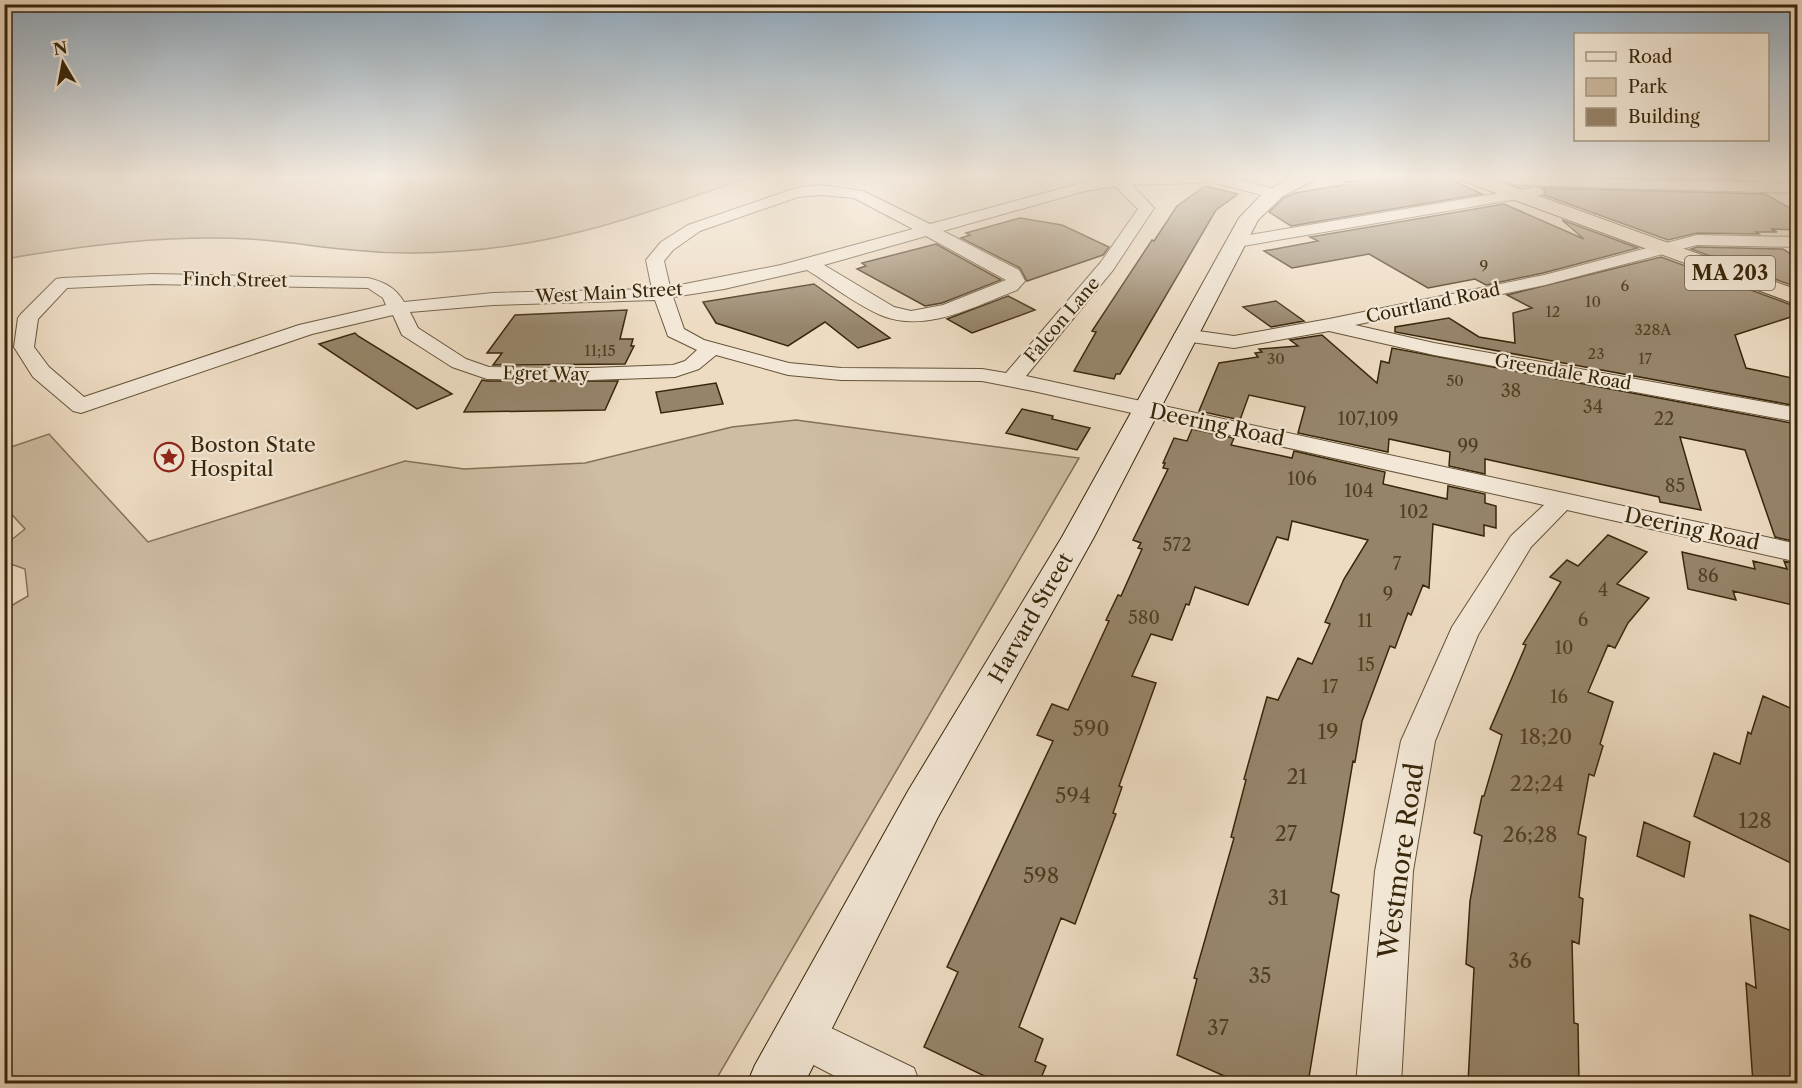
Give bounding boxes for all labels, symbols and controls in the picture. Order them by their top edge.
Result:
north arrow [33,33,93,93]
legend [1574,33,1769,141]
text: N [52,37,69,59]
text: Road [1628,46,1673,68]
text: Park [1628,76,1669,98]
text: Building [1628,106,1700,128]
house number: 9 [1480,256,1488,275]
road number: MA 203 [1685,256,1775,290]
street label: Finch Street [182,268,288,292]
street label: Falcon Lane [1020,273,1104,367]
house number: 6 [1621,276,1630,295]
street label: West Main Street [534,278,684,308]
street label: Courtland Road [1364,278,1502,328]
house number: 10 [1585,292,1601,311]
house number: 12 [1546,302,1560,321]
house number: 328A [1635,320,1672,339]
house number: 11;15 [584,341,616,360]
house number: 23 [1588,344,1604,363]
house number: 30 [1267,349,1285,368]
street label: Greendale Road [1493,349,1633,395]
house number: 17 [1638,349,1652,368]
street label: Egret Way [502,362,591,386]
house number: 50 [1446,371,1464,390]
house number: 38 [1501,380,1521,402]
house number: 34 [1583,396,1603,418]
street label: Deering Road [1147,398,1287,451]
house number: 107,109 [1337,408,1399,430]
house number: 22 [1654,408,1674,430]
place label: Boston State Hospital [190,432,316,481]
house number: 99 [1457,435,1479,457]
place icon: Boston State Hospital [153,441,185,473]
house number: 106 [1287,468,1317,490]
house number: 85 [1665,475,1685,497]
house number: 104 [1344,480,1374,502]
house number: 102 [1399,501,1429,523]
street label: Deering Road [1622,502,1762,555]
house number: 572 [1163,534,1192,556]
street label: Harvard Street [983,548,1078,687]
house number: 7 [1393,553,1402,575]
house number: 86 [1697,565,1719,587]
house number: 4 [1598,579,1608,601]
house number: 9 [1383,583,1393,605]
house number: 580 [1128,607,1160,629]
house number: 6 [1578,609,1588,631]
house number: 11 [1357,610,1373,632]
house number: 10 [1555,637,1573,659]
house number: 15 [1357,654,1375,676]
house number: 17 [1322,676,1338,698]
house number: 16 [1550,686,1568,708]
house number: 590 [1072,716,1110,741]
house number: 19 [1317,719,1339,744]
house number: 18;20 [1520,724,1572,749]
street label: Westmore Road [1371,761,1431,962]
house number: 21 [1287,764,1308,789]
house number: 22;24 [1510,771,1564,796]
house number: 594 [1055,783,1091,808]
house number: 128 [1738,808,1772,833]
house number: 27 [1275,821,1298,846]
house number: 26;28 [1503,822,1557,847]
house number: 598 [1023,863,1059,888]
house number: 31 [1268,885,1288,910]
house number: 36 [1508,948,1532,973]
house number: 35 [1249,963,1271,988]
house number: 37 [1207,1015,1230,1040]

